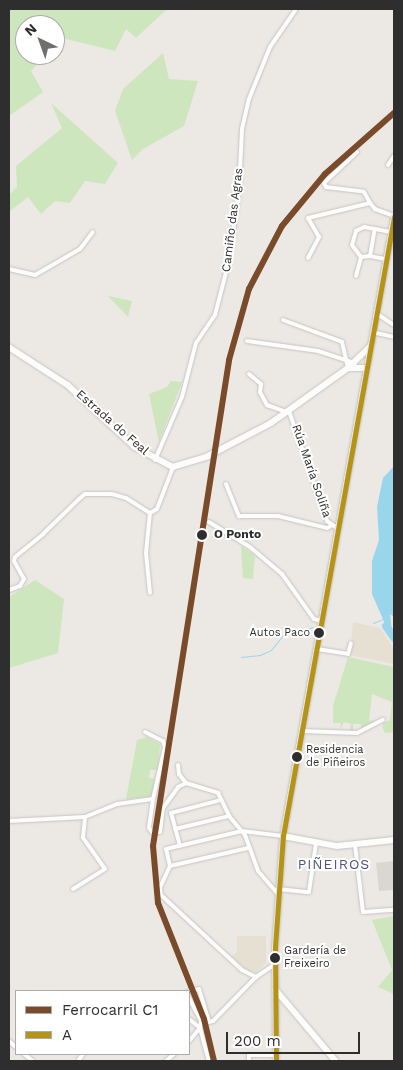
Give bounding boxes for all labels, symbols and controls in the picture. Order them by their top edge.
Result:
north arrow [15,15,65,65]
text: N [21,20,40,39]
street label: Camiño das Agras [219,167,247,273]
street label: Estrada do Feal [73,387,151,459]
street label: Rúa María Soliña [288,422,334,520]
marker: O Ponto [194,527,210,543]
place label: O Ponto [214,528,261,542]
place label: Autos Paco [250,626,310,640]
marker: Autos Paco [314,628,324,638]
place label: Residencia de Piñeiros [306,744,365,770]
marker: Residencia de Piñeiros [292,752,302,762]
district label: PIÑEIROS [297,856,371,872]
place label: Gardería de Freixeiro [284,945,346,971]
marker: Gardería de Freixeiro [270,953,280,963]
legend [15,990,190,1055]
text: Ferrocarril C1 [62,1001,158,1019]
scale bar [228,1022,362,1054]
text: A [62,1026,72,1044]
text: 200 m [234,1032,281,1050]

